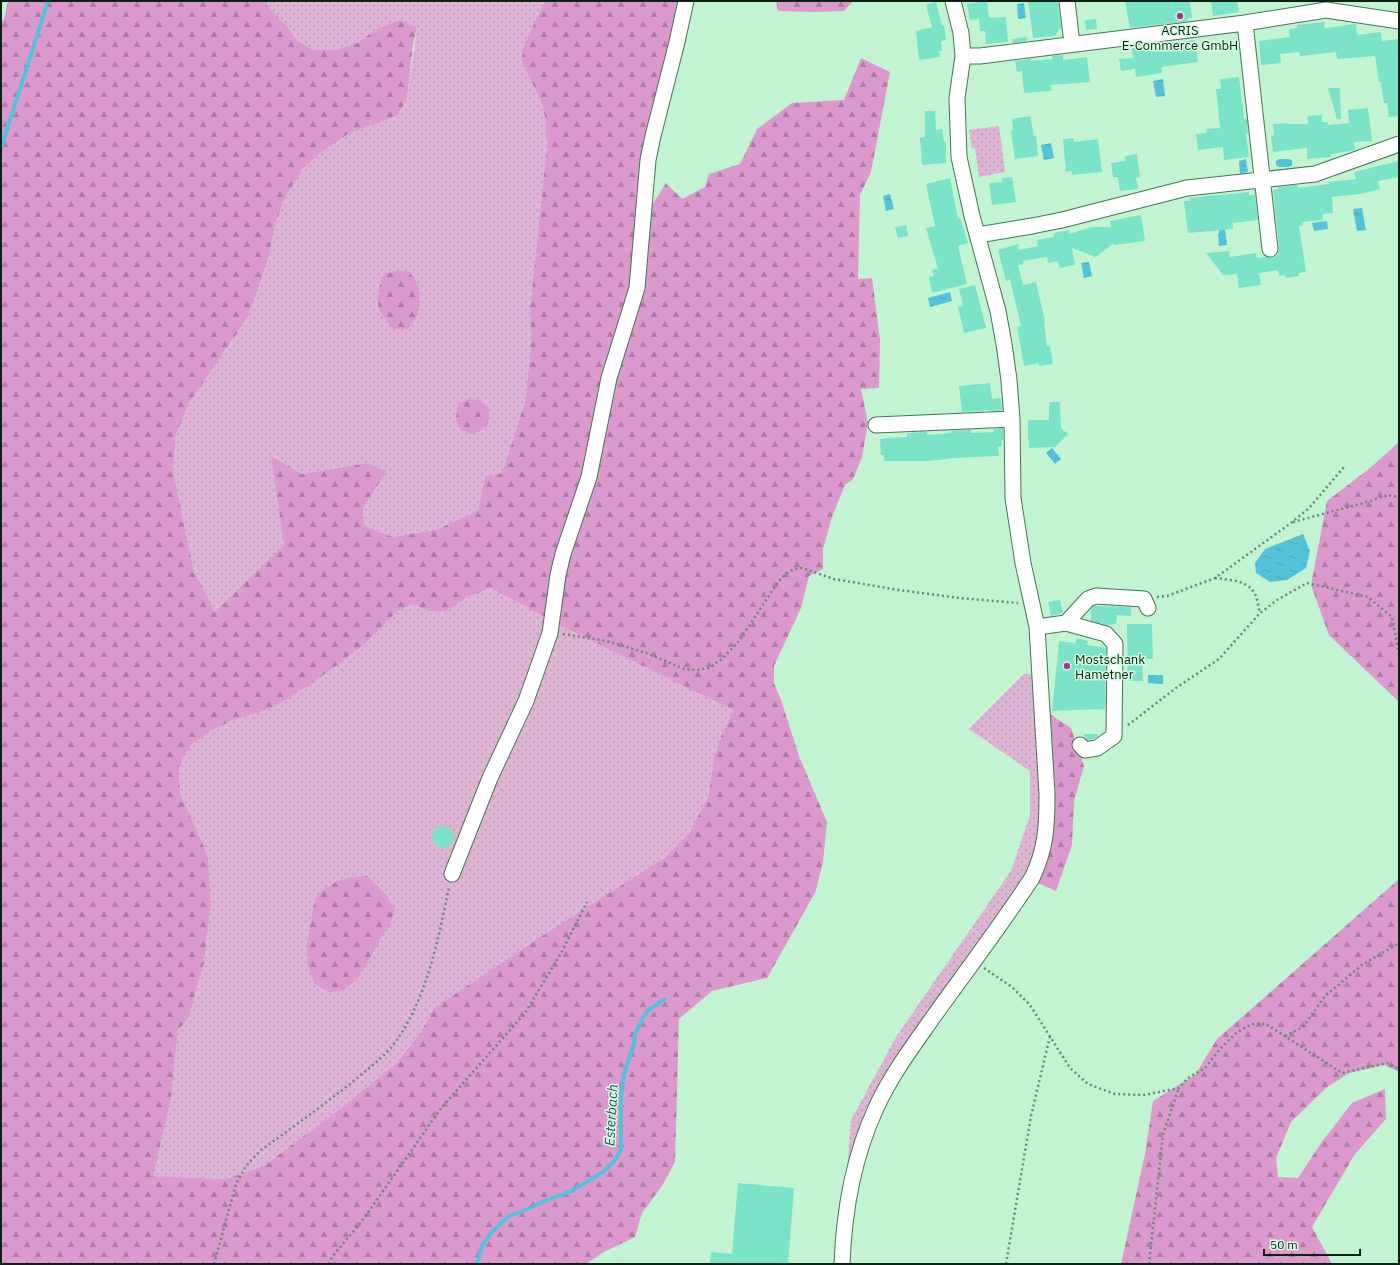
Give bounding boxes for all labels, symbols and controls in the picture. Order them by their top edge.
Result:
marker: ACRIS E-Commerce GmbH [1175,11,1185,21]
place label: ACRIS E-Commerce GmbH [1122,22,1238,54]
place label: Mostschank Hametner [1075,651,1145,683]
marker: Mostschank Hametner [1062,661,1072,671]
water label: Esterbach [600,1084,622,1146]
scale bar [1264,1231,1360,1257]
text: 50 m [1270,1237,1298,1252]

